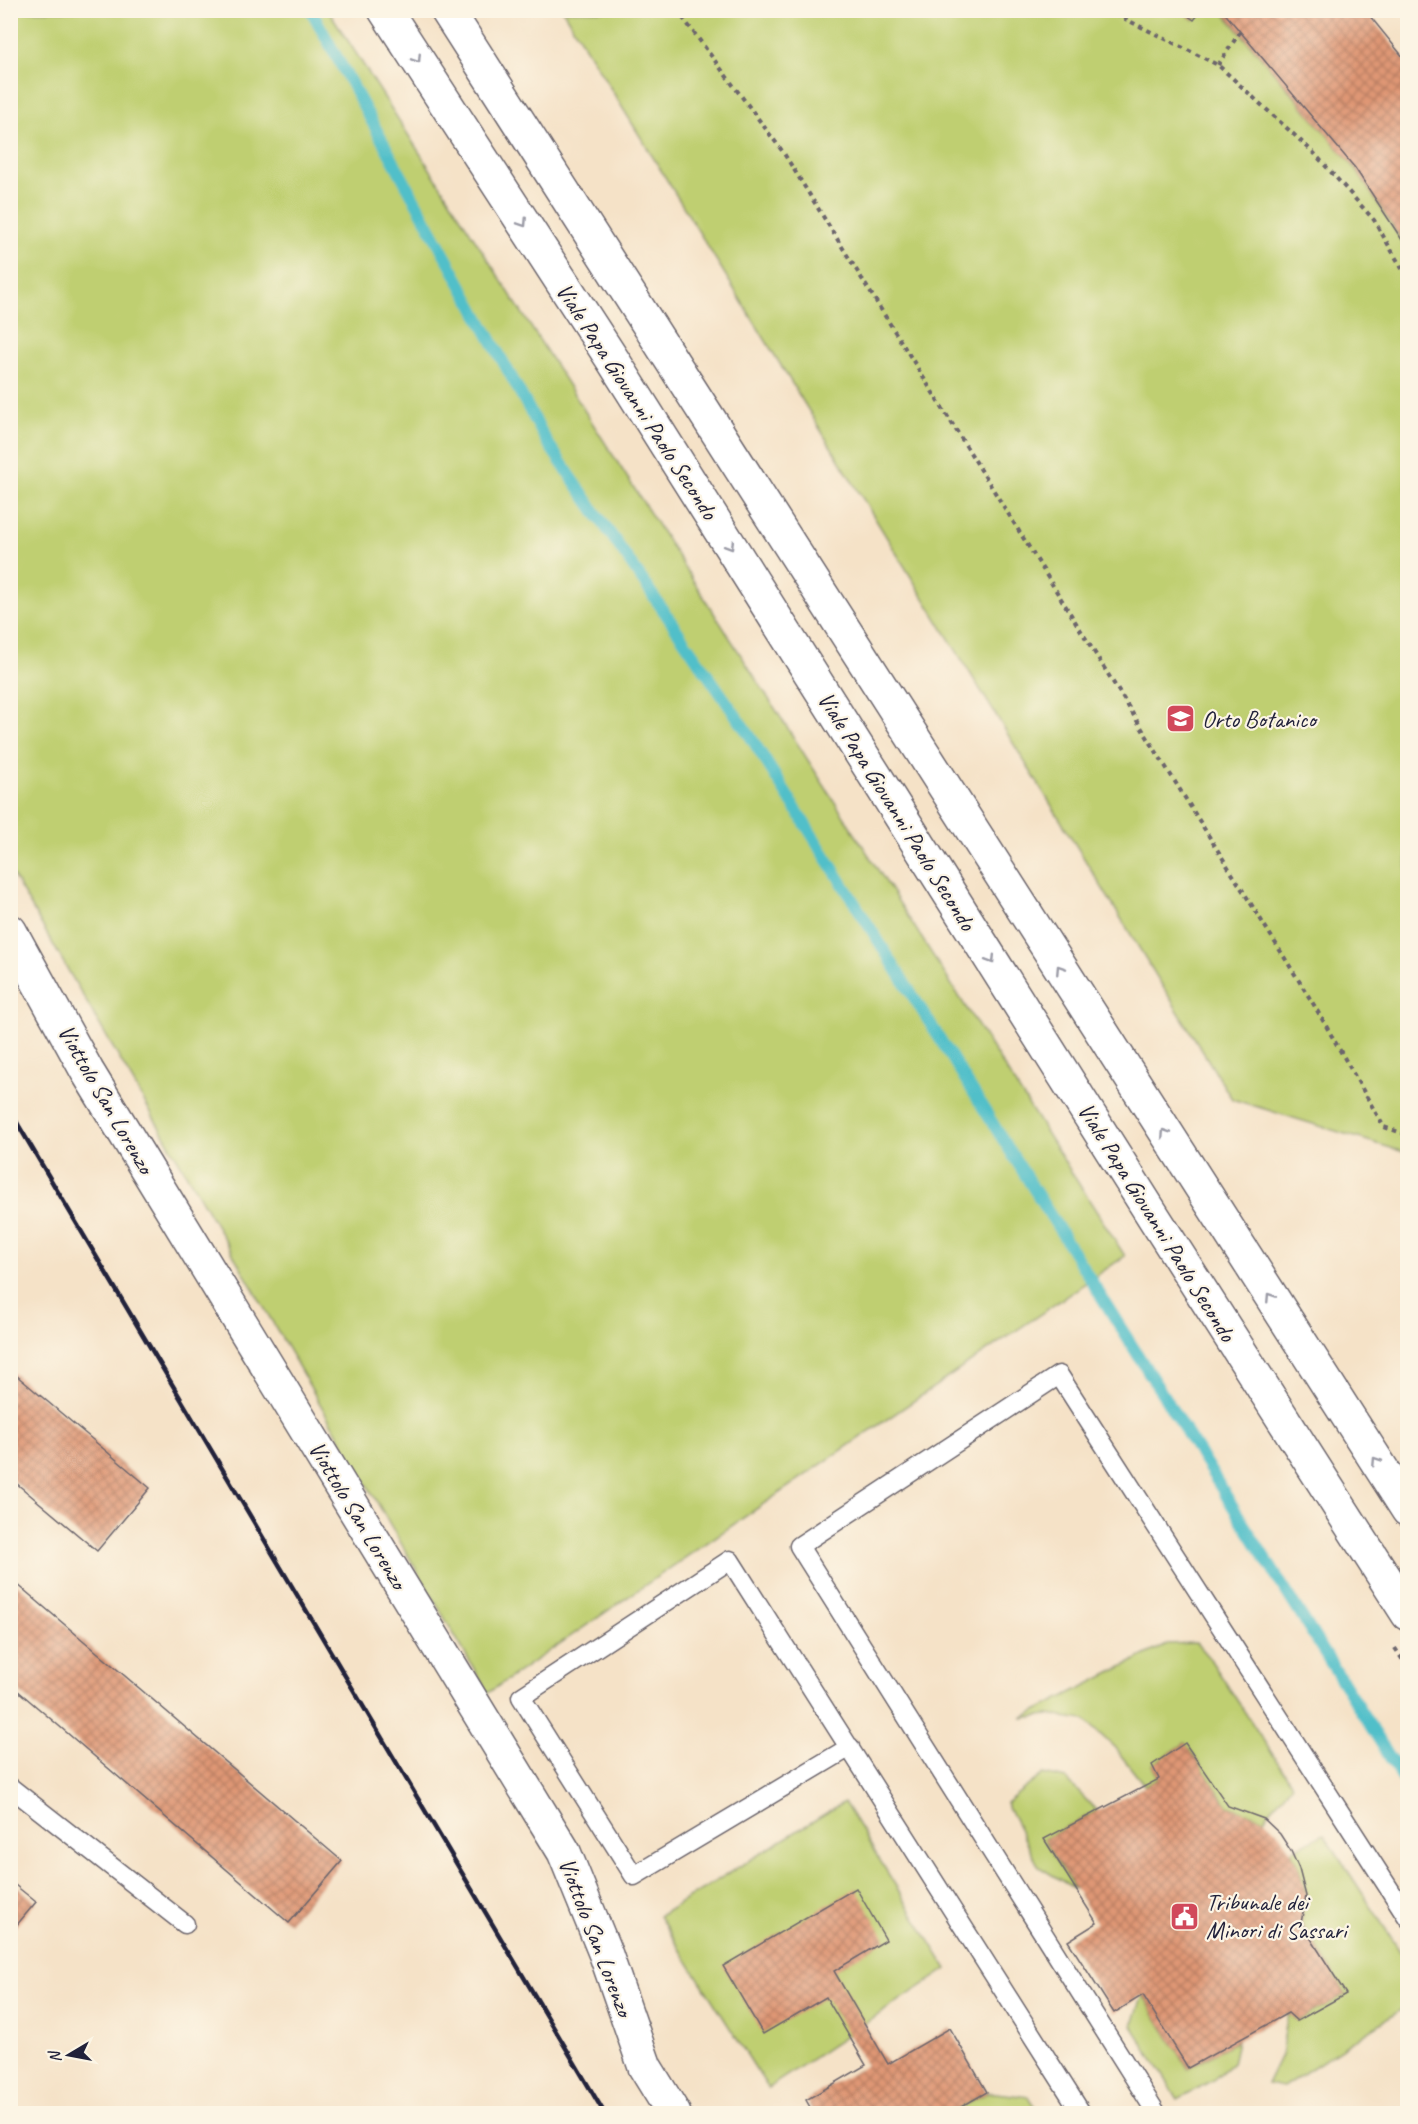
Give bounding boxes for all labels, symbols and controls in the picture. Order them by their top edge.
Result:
one-way arrow [409,53,420,64]
one-way arrow [516,216,527,227]
street label: Viale Papa Giovanni Paolo Secondo [549,277,726,526]
one-way arrow [723,540,735,550]
street label: Viale Papa Giovanni Paolo Secondo [811,686,984,937]
school or university icon: Orto Botanico [1165,703,1197,735]
place label: Orto Botanico [1202,704,1318,734]
one-way arrow [984,954,996,964]
one-way arrow [1056,965,1067,976]
street label: Viottolo San Lorenzo [51,1019,162,1181]
street label: Viale Papa Giovanni Paolo Secondo [1071,1097,1244,1348]
one-way arrow [1161,1129,1172,1140]
one-way arrow [1266,1293,1278,1303]
street label: Viottolo San Lorenzo [302,1436,415,1597]
one-way arrow [1372,1457,1383,1468]
street label: Viottolo San Lorenzo [552,1854,641,2023]
place label: Tribunale dei Minori di Sassari [1206,1887,1349,1945]
public building icon: Tribunale dei Minori di Sassari [1169,1900,1201,1932]
north arrow [39,2025,99,2085]
text: N [44,2048,66,2064]

